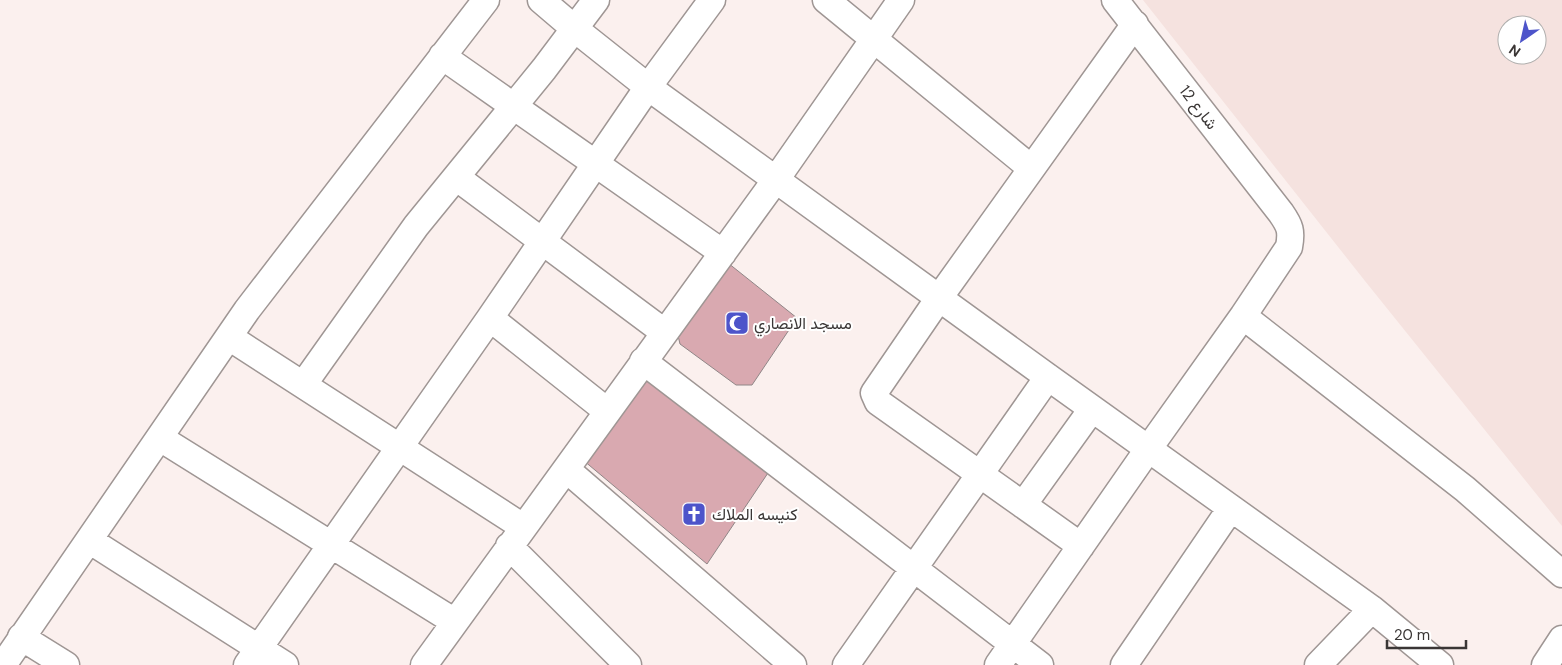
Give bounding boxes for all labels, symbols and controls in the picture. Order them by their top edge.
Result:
north arrow [1497,15,1547,65]
text: N [1505,40,1524,61]
street label: شارع 12 [1174,81,1222,134]
mosque icon: مسجد الانصاري [724,310,750,336]
place label: مسجد الانصاري [754,313,852,337]
church icon: كنيسه الملاك [681,501,707,527]
place label: كنيسه الملاك [712,504,798,525]
scale bar [1387,618,1466,650]
text: 20 m [1394,625,1430,645]

